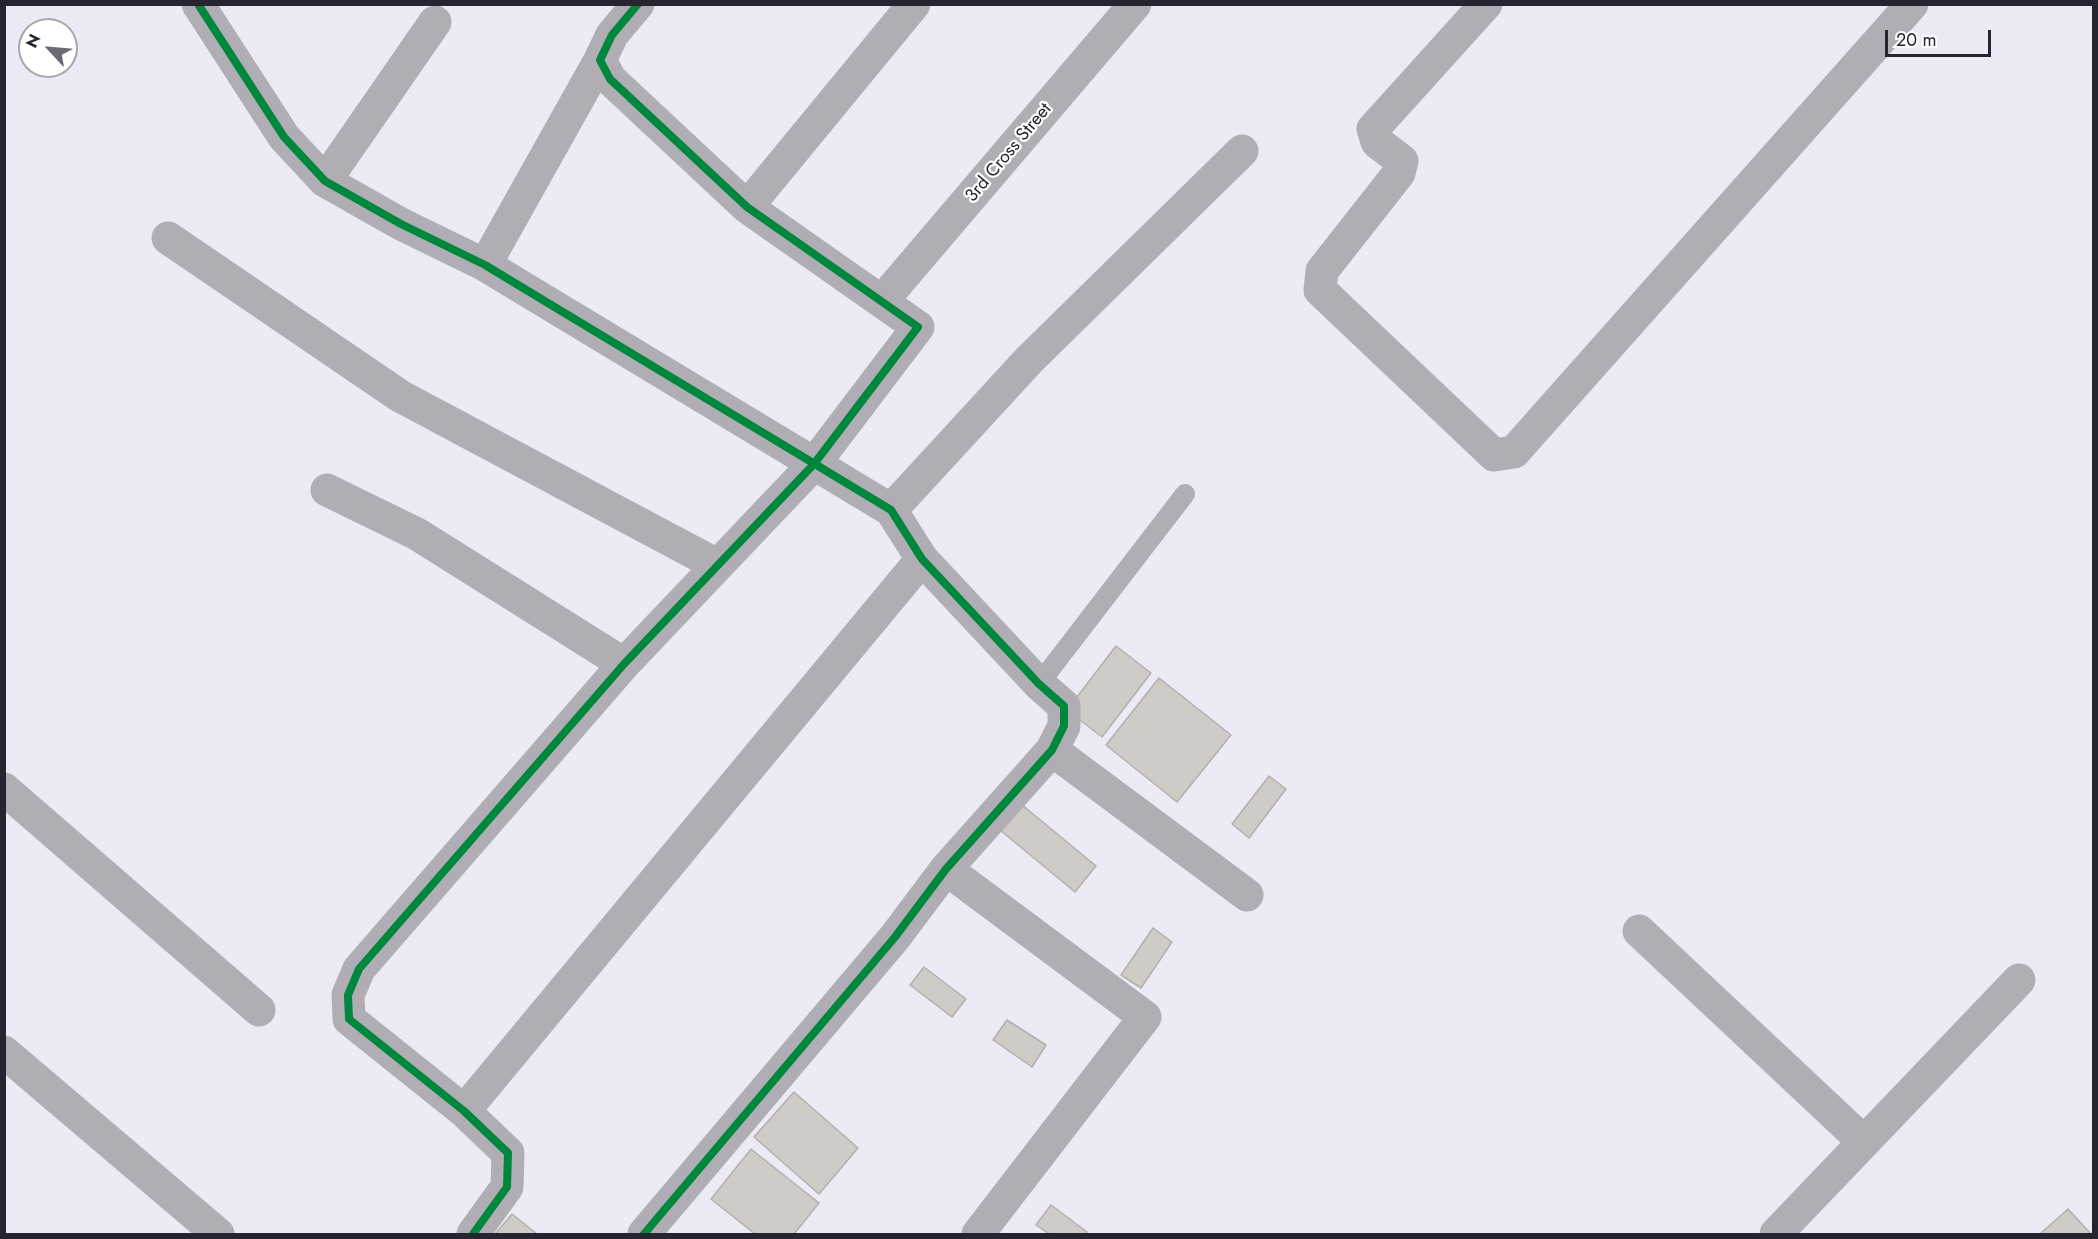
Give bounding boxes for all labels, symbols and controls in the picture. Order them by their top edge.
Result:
north arrow [18,18,78,78]
scale bar [1888,18,1994,56]
text: 20 m [1896,27,1936,53]
text: N [20,30,46,52]
street label: 3rd Cross Street [961,99,1057,207]

